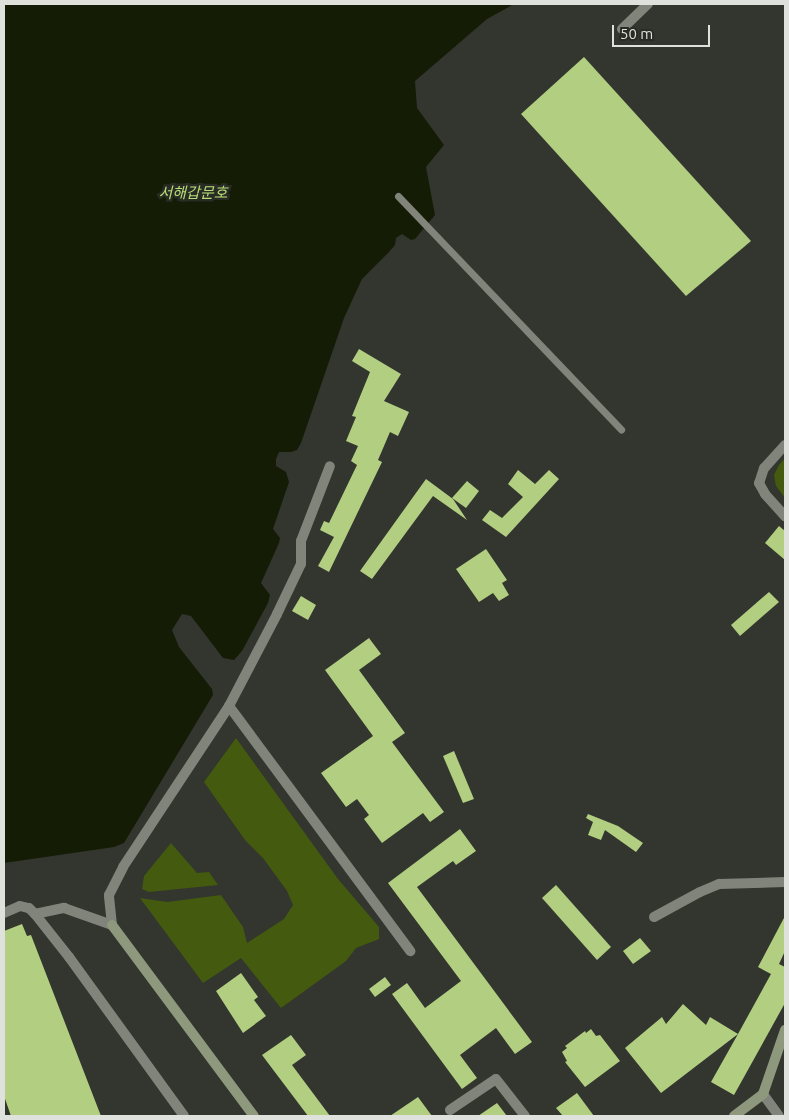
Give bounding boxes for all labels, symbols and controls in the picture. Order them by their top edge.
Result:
scale bar [614,15,712,47]
text: 50 m [620,25,653,42]
water label: 서해갑문호 [159,184,227,202]

